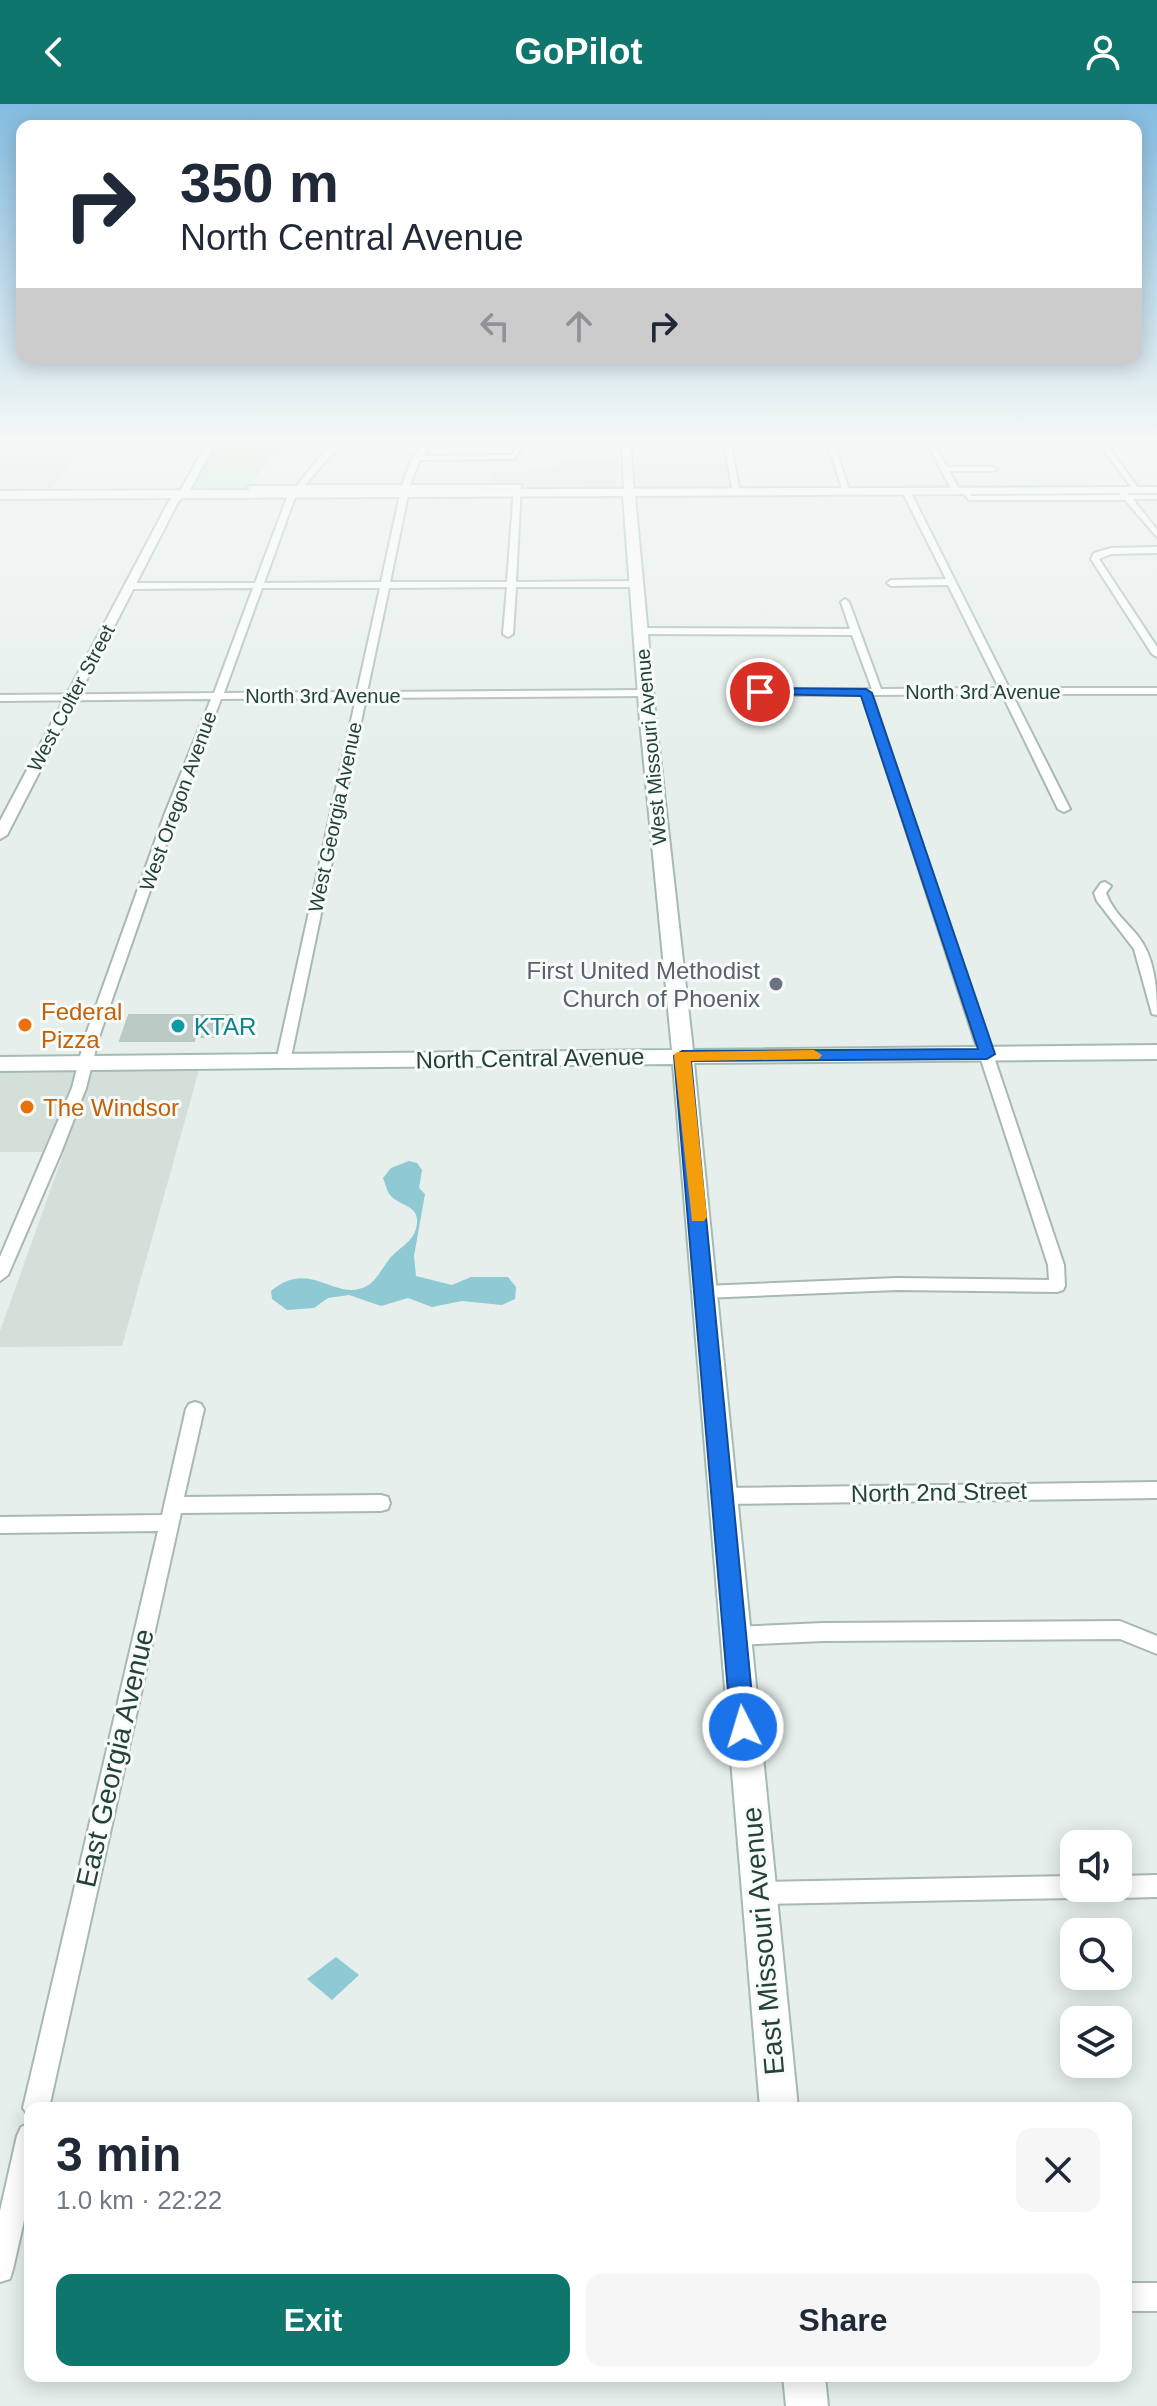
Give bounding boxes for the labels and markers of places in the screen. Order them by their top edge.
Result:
pin [726,658,794,726]
place label: First United Methodist Church of Phoenix [527,957,760,1012]
marker: First United Methodist Church of Phoenix [767,975,785,993]
place label: Federal Pizza [41,998,122,1053]
place label: KTAR [194,1013,256,1040]
marker: Federal Pizza [16,1016,34,1034]
marker: KTAR [169,1017,187,1035]
place label: The Windsor [43,1094,179,1121]
marker: The Windsor [18,1098,36,1116]

